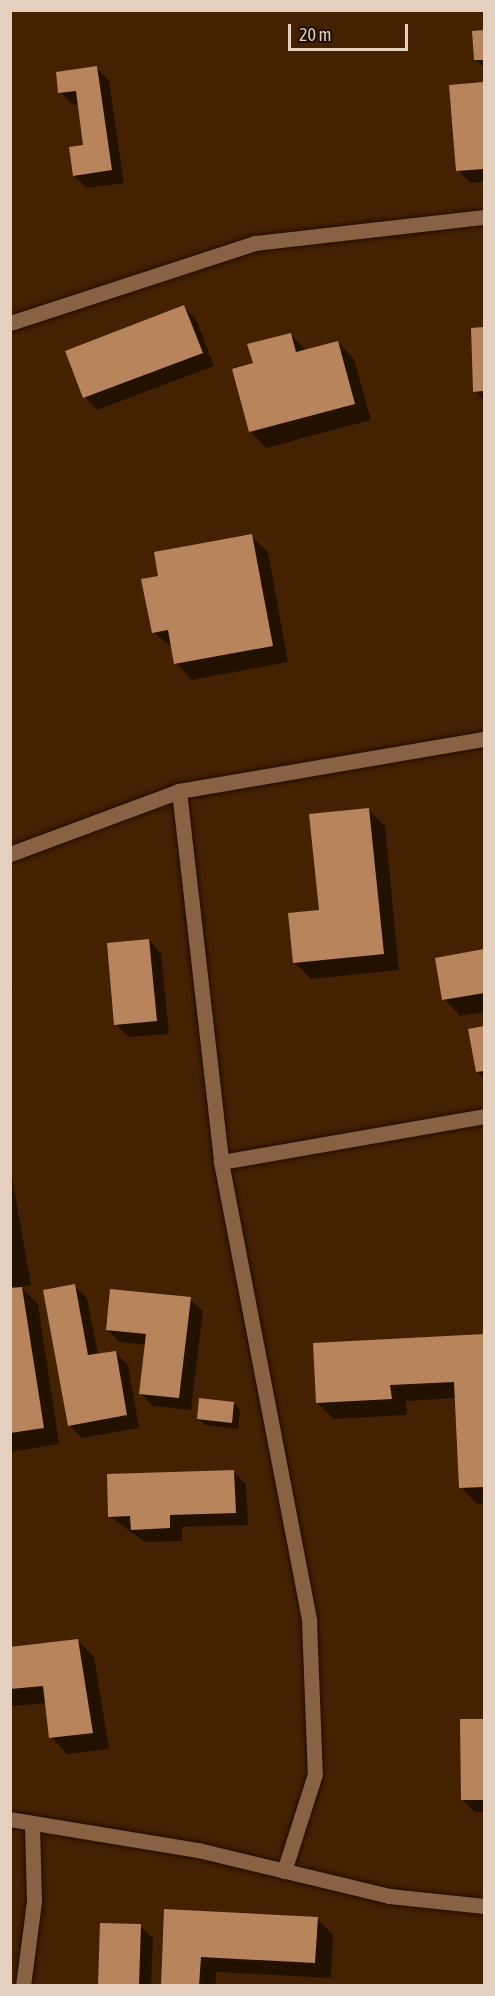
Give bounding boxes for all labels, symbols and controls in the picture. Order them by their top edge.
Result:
scale bar [291,12,411,50]
text: 20 m [299,24,331,45]

